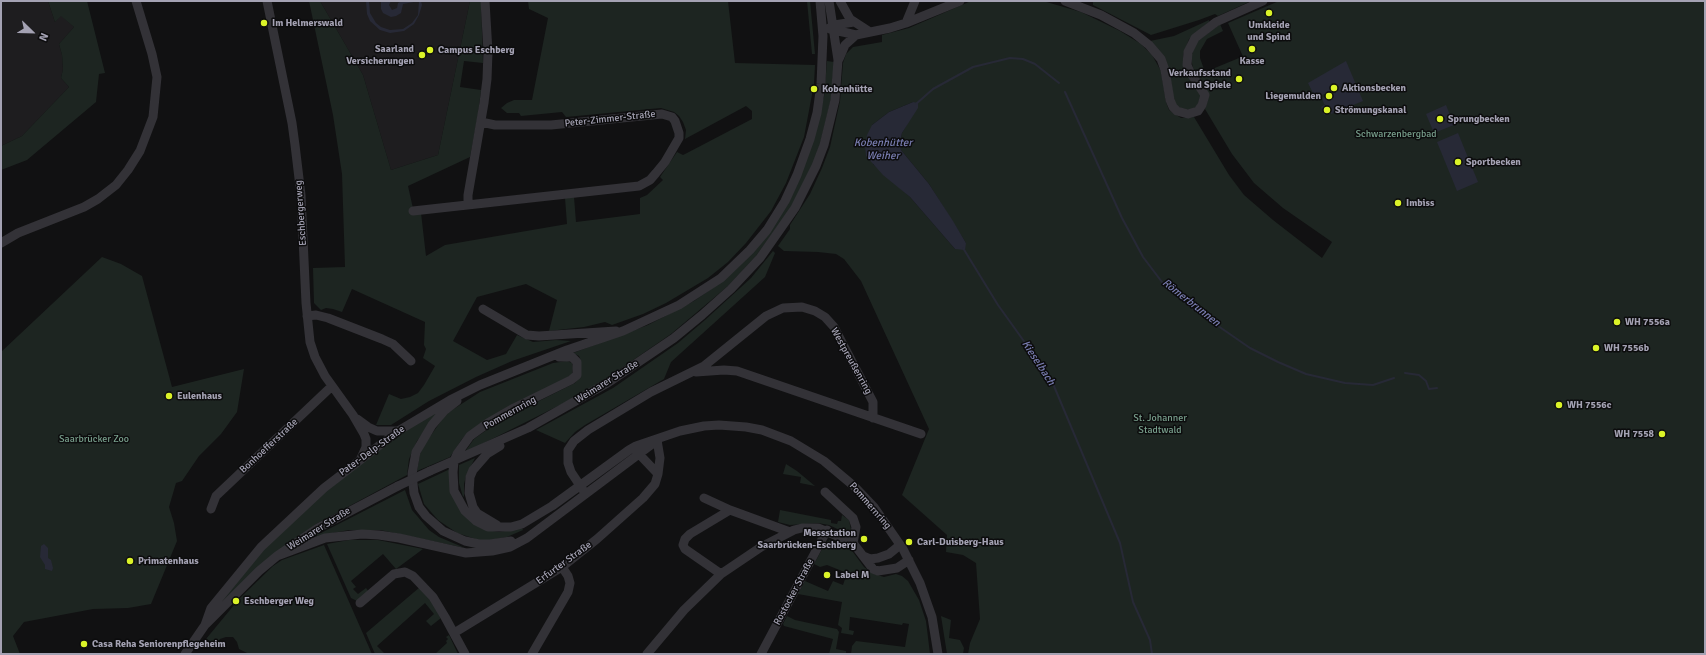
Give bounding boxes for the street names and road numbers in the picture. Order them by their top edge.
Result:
street label: Peter-Zimmer-Straße [564,108,656,130]
street label: Eschbergerweg [293,180,309,246]
street label: Westpreußenring [828,326,874,396]
street label: Weimarer Straße [573,358,641,406]
street label: Pommernring [482,394,538,432]
street label: Bonhoefferstraße [237,416,301,476]
street label: Pater-Delp-Straße [337,423,407,479]
street label: Pommernring [846,480,894,532]
street label: Weimarer Straße [285,505,353,553]
street label: Erfurter Straße [534,539,594,587]
street label: Rostocker Straße [771,557,817,627]

